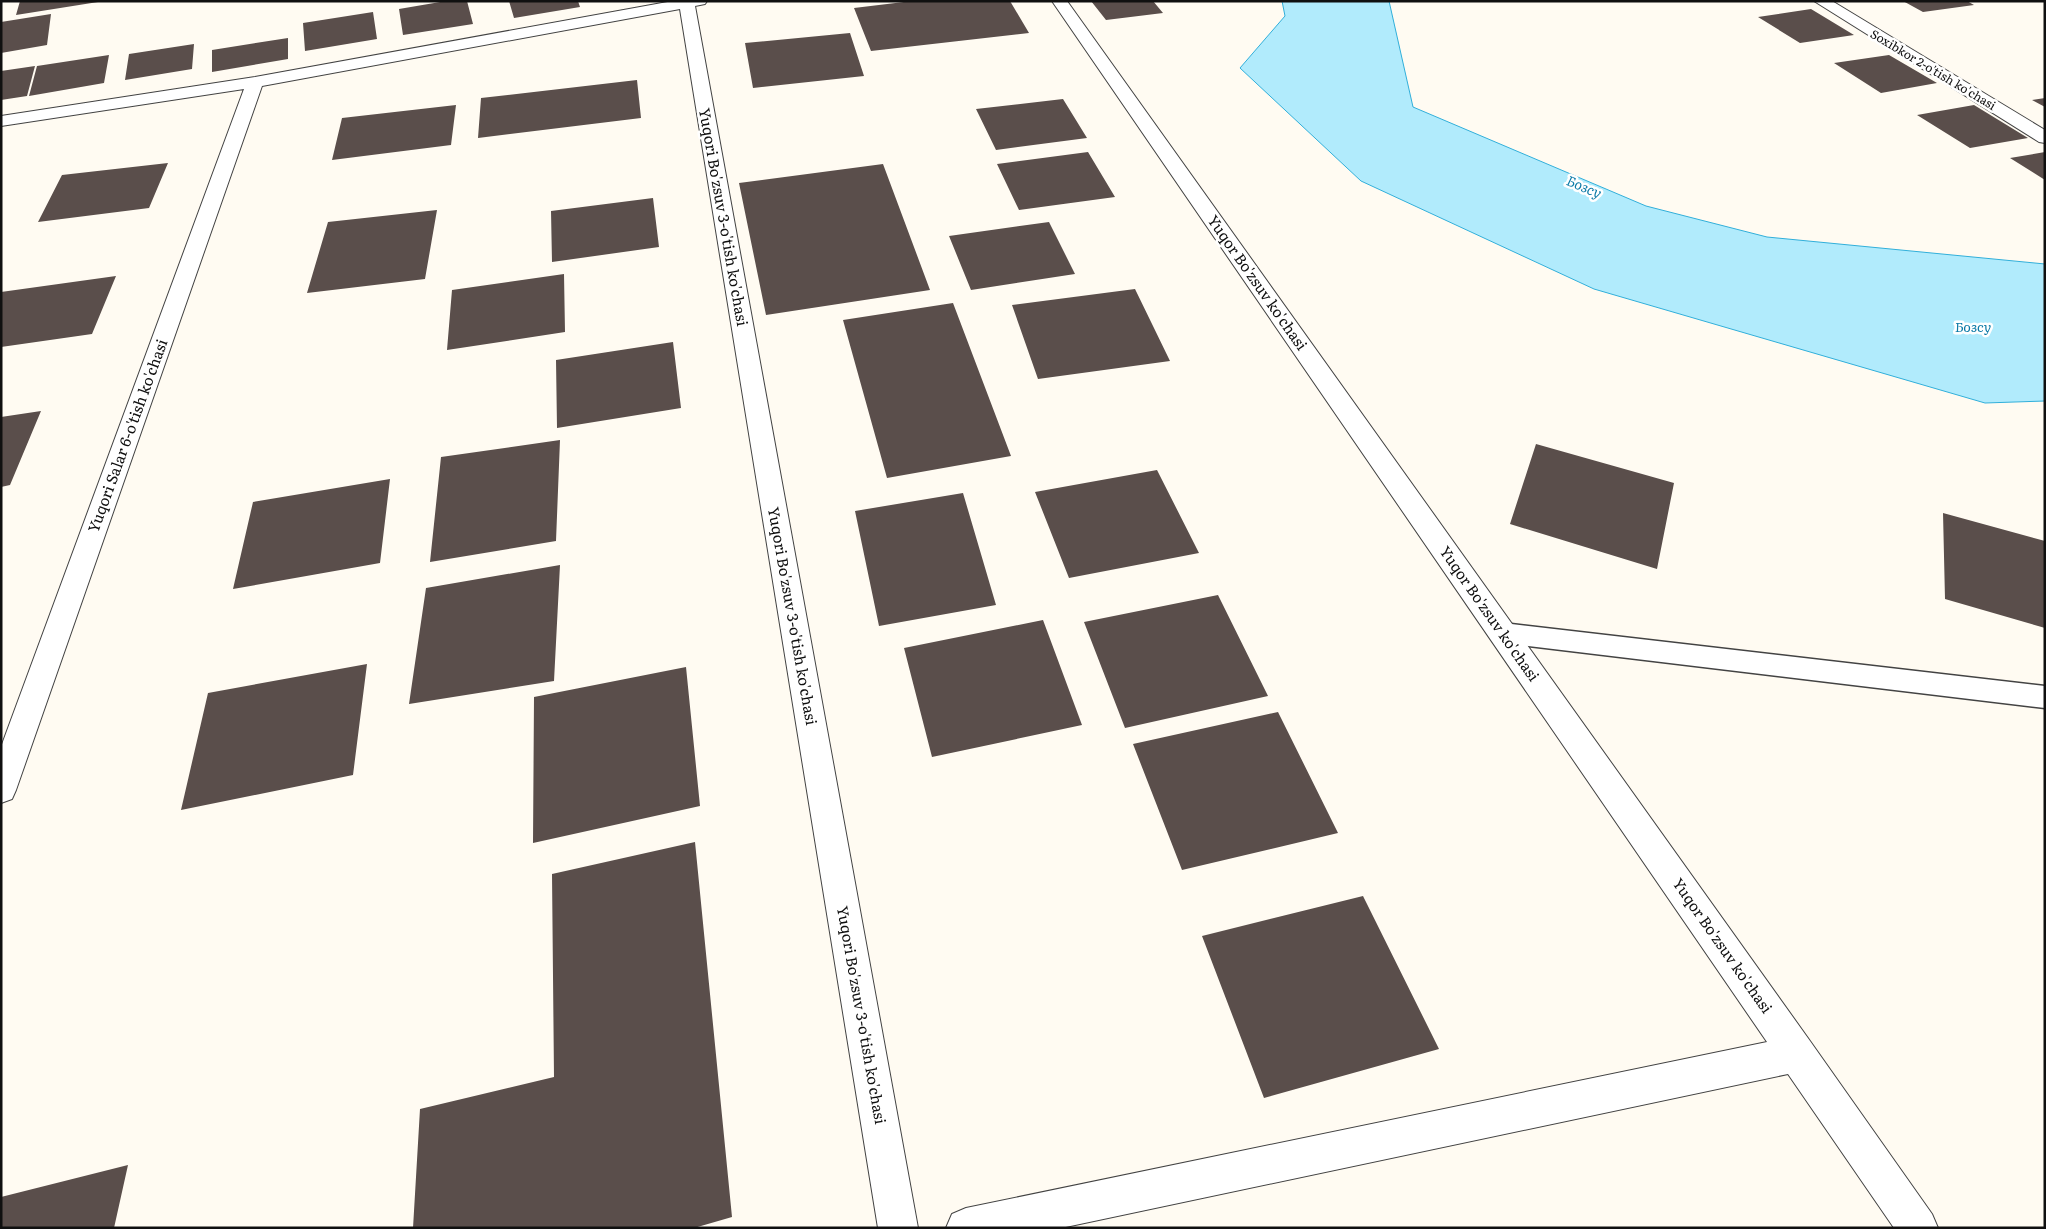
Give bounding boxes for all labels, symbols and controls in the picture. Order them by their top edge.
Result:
street label: Soxibkor 2-o'tish ko'chasi [1867,24,2000,114]
street label: Yuqori Bo'zsuv 3-o'tish ko'chasi [694,106,755,328]
water label: Бозсу [1564,170,1605,202]
street label: Yuqor Bo'zsuv ko'chasi [1203,210,1314,355]
water label: Бозсу [1955,316,1991,336]
street label: Yuqori Salar 6-o'tish ko'chasi [81,336,172,535]
street label: Yuqori Bo'zsuv 3-o'tish ko'chasi [763,505,824,727]
street label: Yuqor Bo'zsuv ko'chasi [1435,541,1546,686]
street label: Yuqor Bo'zsuv ko'chasi [1668,873,1779,1018]
street label: Yuqori Bo'zsuv 3-o'tish ko'chasi [832,904,893,1126]

